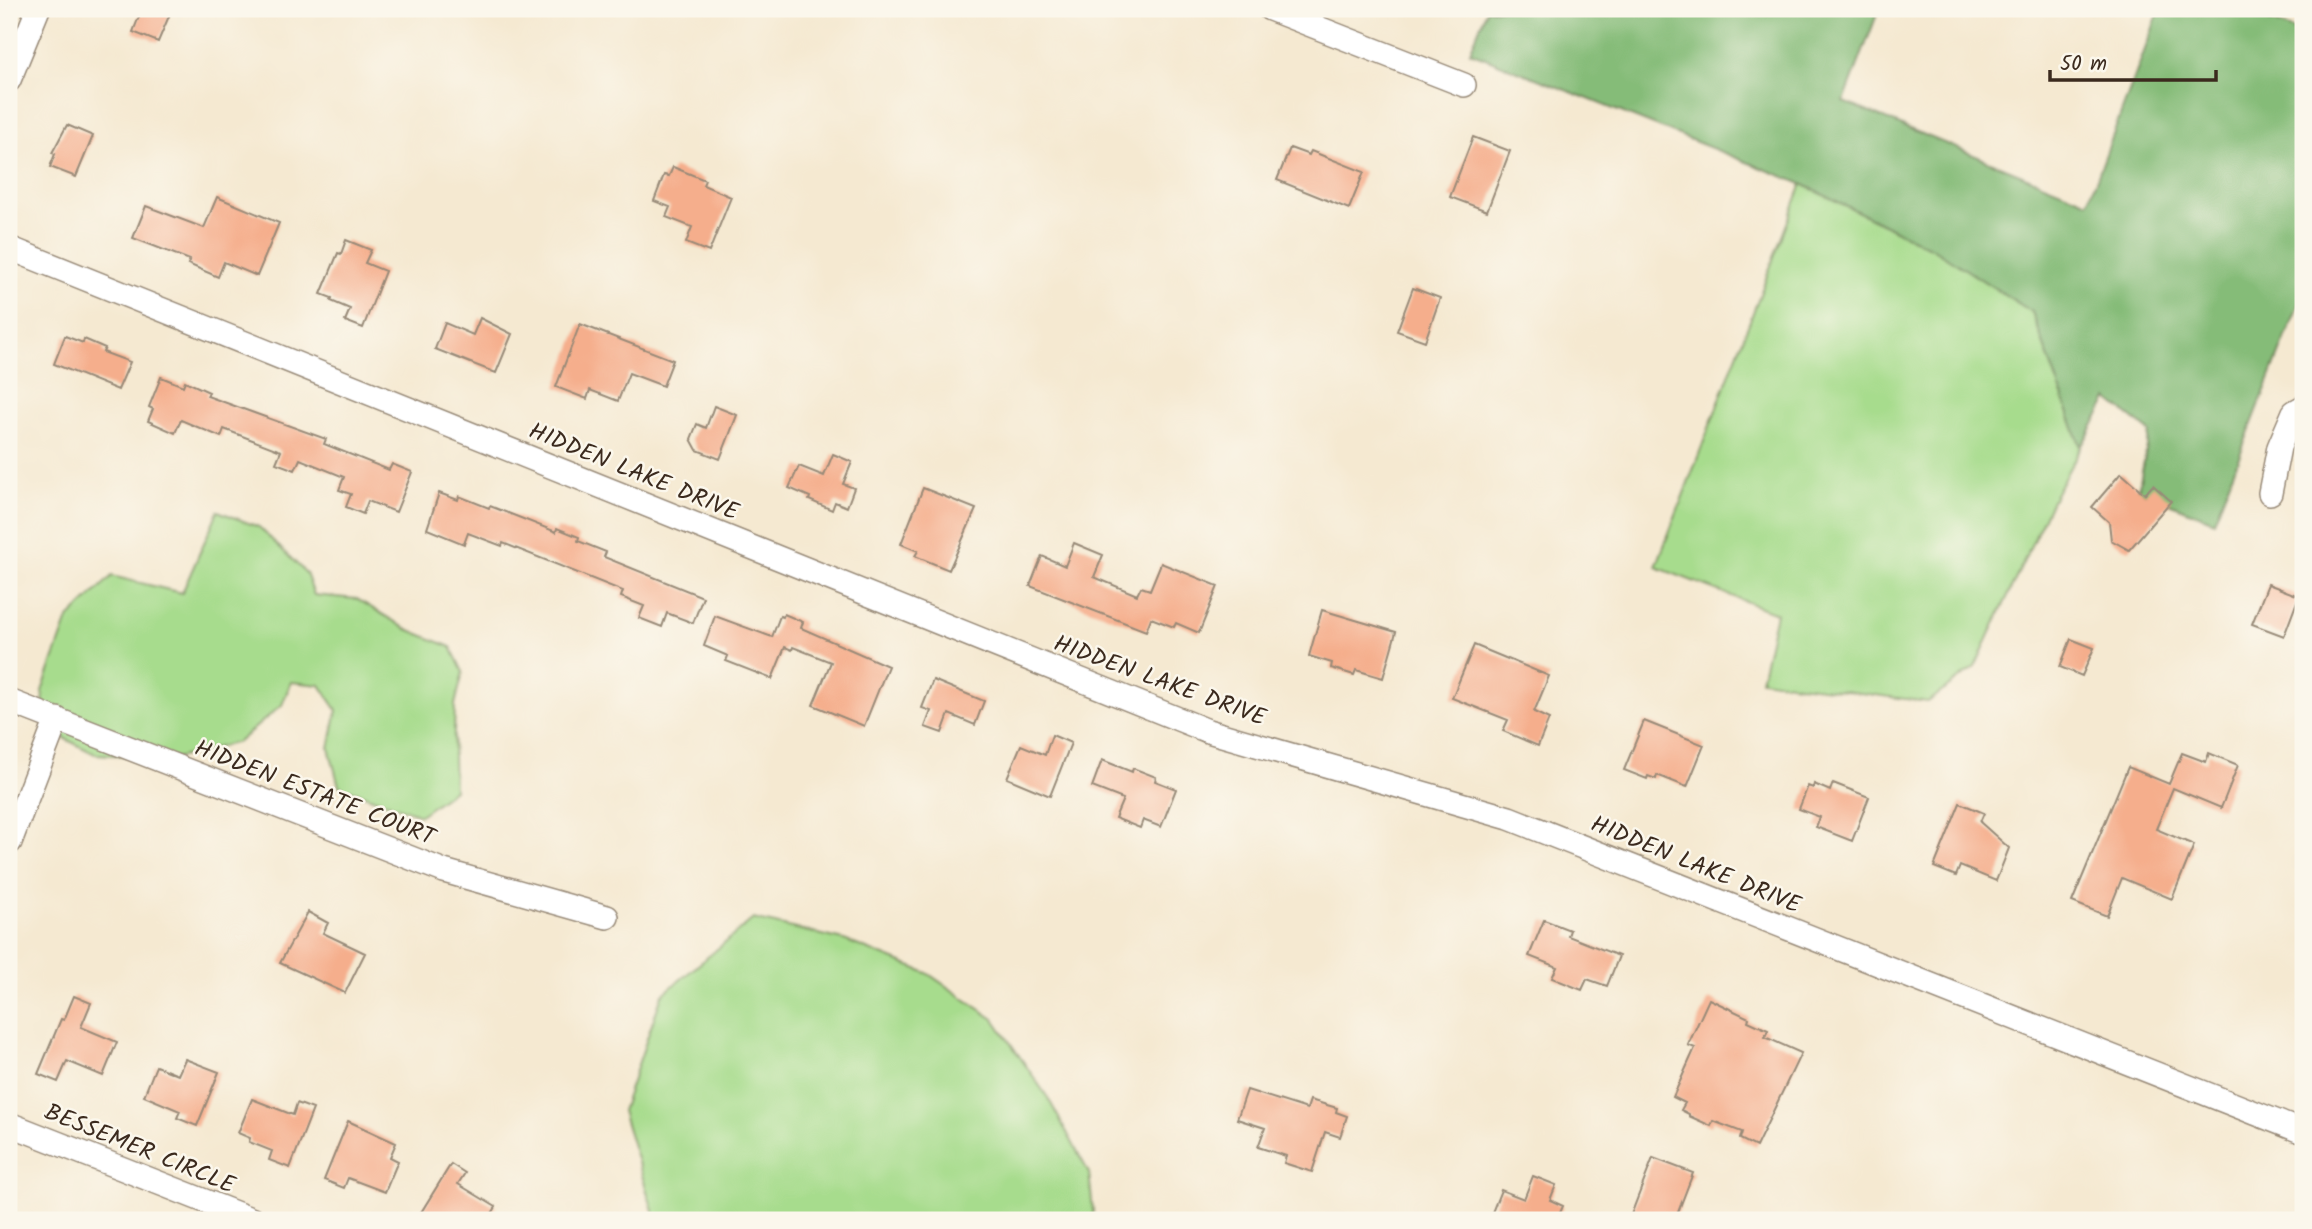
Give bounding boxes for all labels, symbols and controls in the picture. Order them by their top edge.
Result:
scale bar [2050,38,2216,82]
text: 50 m [2060,48,2107,81]
street label: HIDDEN LAKE DRIVE [522,412,745,533]
street label: HIDDEN LAKE DRIVE [1048,625,1272,738]
street label: HIDDEN ESTATE COURT [188,729,443,858]
street label: HIDDEN LAKE DRIVE [1584,805,1807,926]
street label: BESSEMER CIRCLE [38,1093,242,1206]

